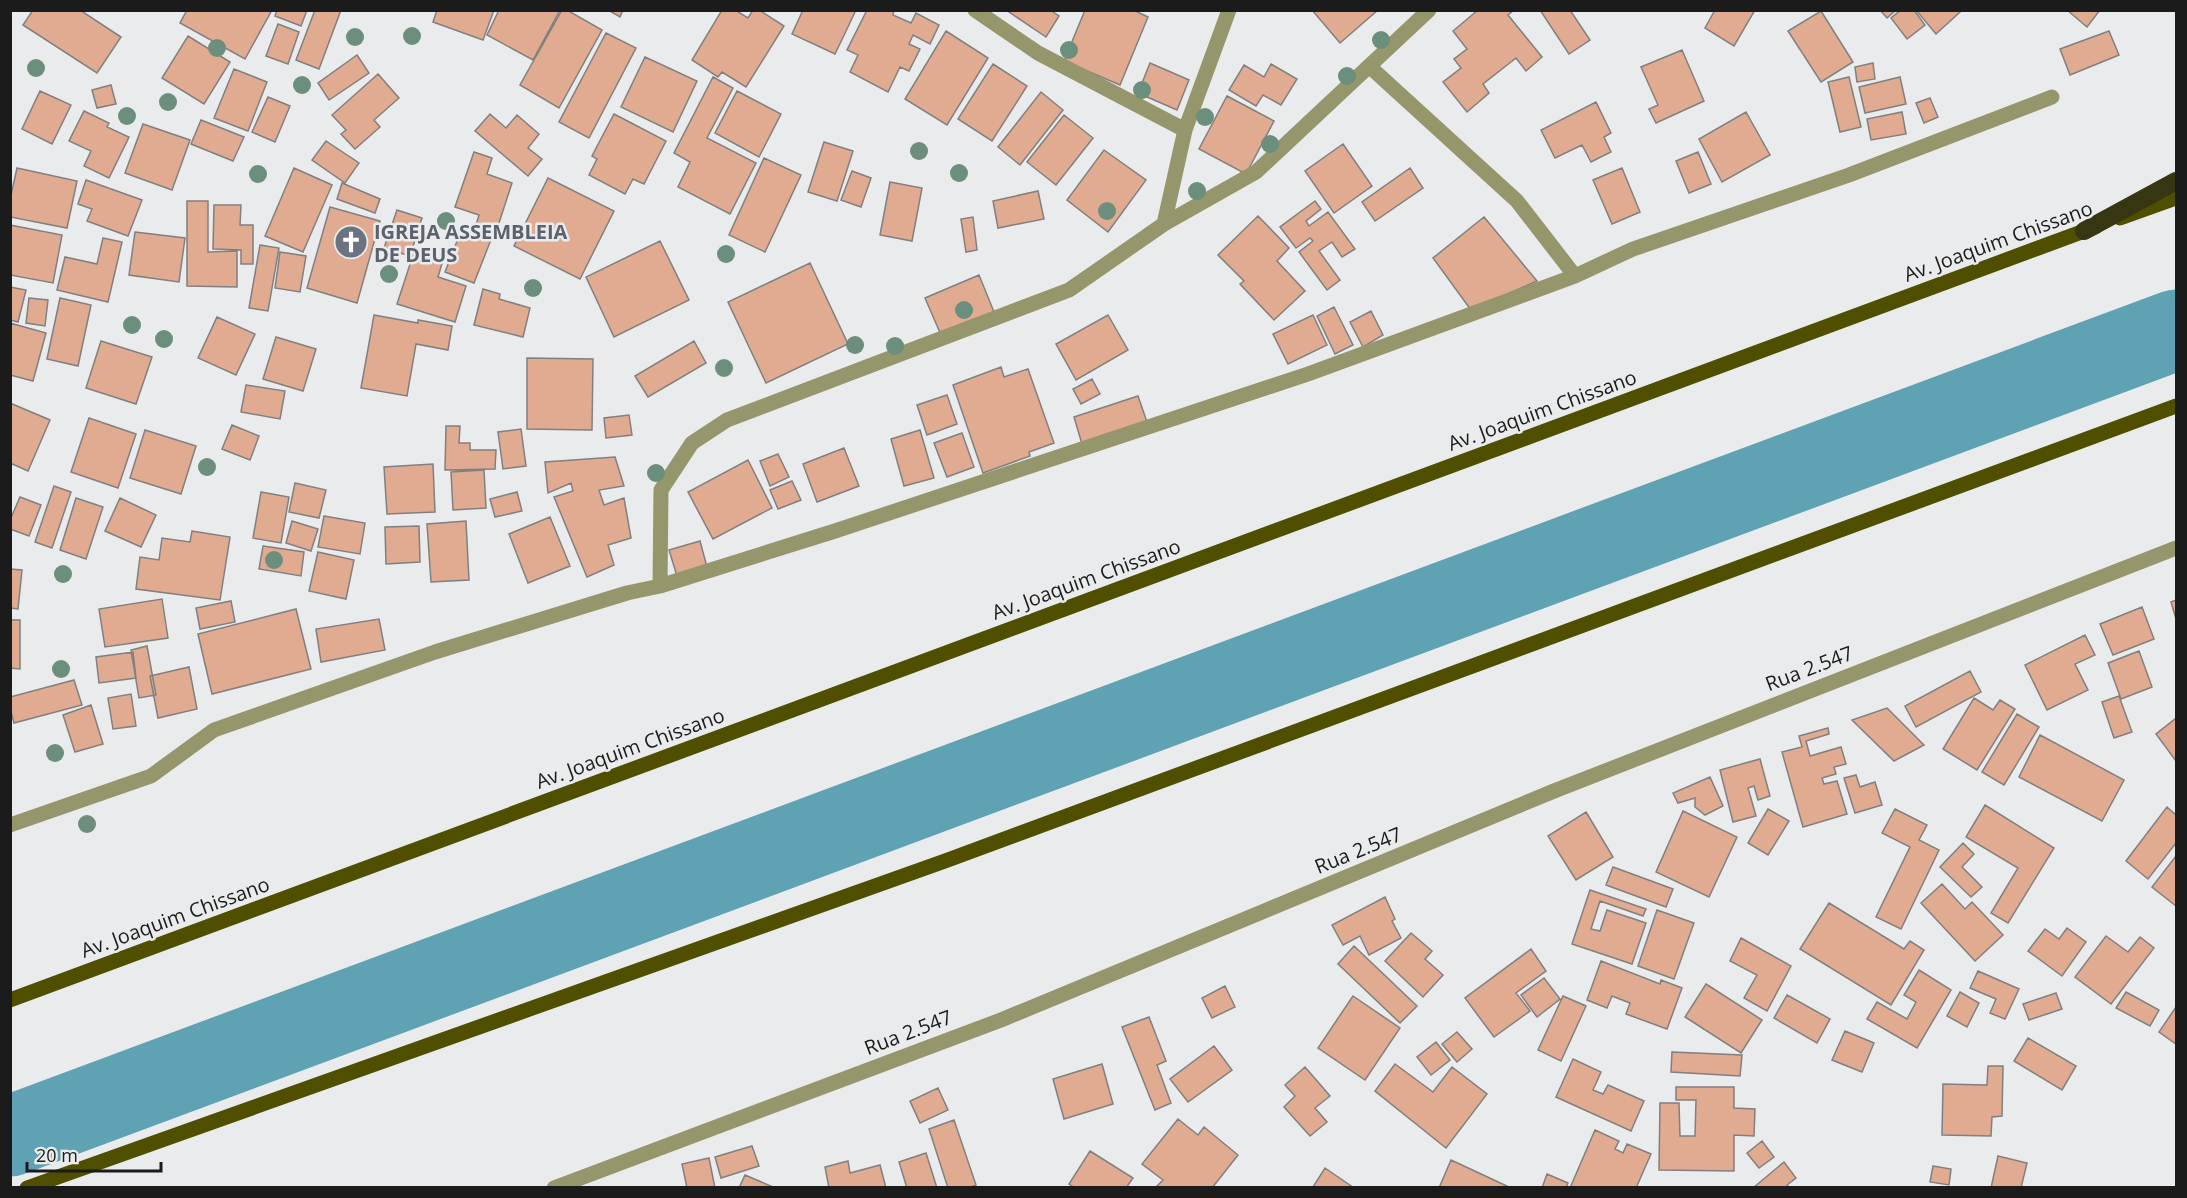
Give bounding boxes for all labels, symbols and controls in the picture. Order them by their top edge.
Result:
street label: Av. Joaquim Chissano [1900,194,2096,288]
place label: IGREJA ASSEMBLEIA DE DEUS [374,218,568,268]
church icon: IGREJA ASSEMBLEIA DE DEUS [333,224,369,260]
street label: Av. Joaquim Chissano [1444,363,1640,457]
street label: Av. Joaquim Chissano [988,532,1184,626]
street label: Rua 2.547 [1761,639,1857,697]
street label: Av. Joaquim Chissano [532,701,728,795]
street label: Rua 2.547 [1310,820,1406,880]
street label: Av. Joaquim Chissano [77,870,273,964]
street label: Rua 2.547 [860,1003,956,1061]
scale bar [27,1135,160,1173]
text: 20 m [36,1143,78,1167]

